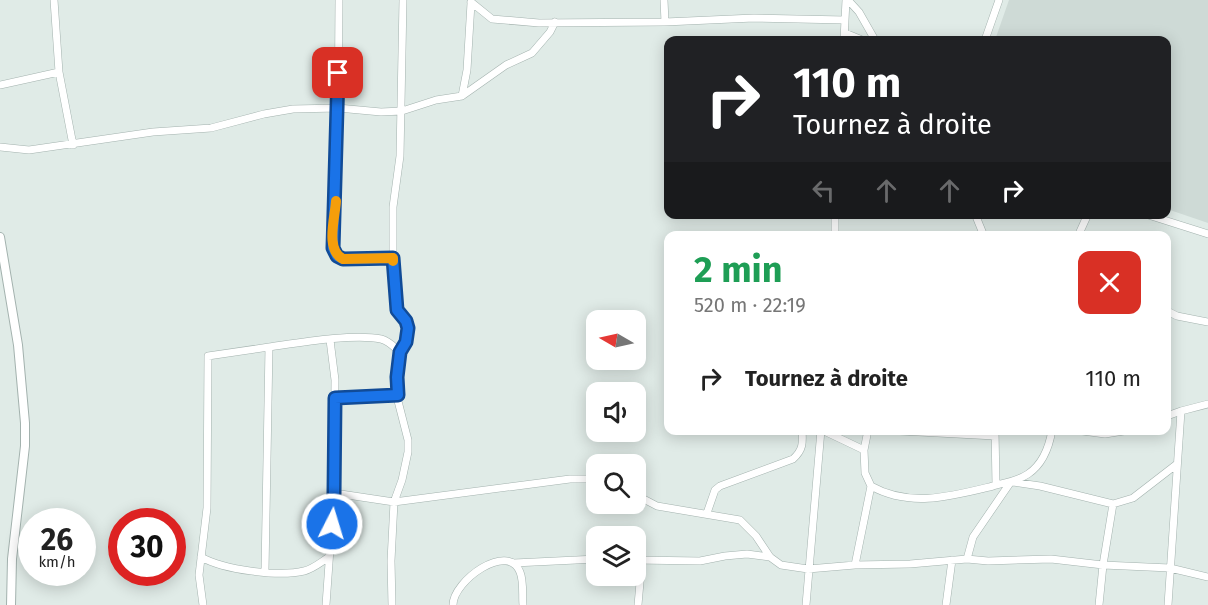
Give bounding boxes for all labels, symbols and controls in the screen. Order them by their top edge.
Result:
pin [312,47,363,98]
icon: arrive [321,56,354,89]
text: 110 m [793,58,901,108]
icon: right [694,60,772,138]
text: Tournez à droite [793,109,992,141]
icon: left [807,174,840,207]
icon: ahead [870,174,903,207]
icon: ahead [933,174,966,207]
icon: right [996,174,1029,207]
text: 2 min [694,248,783,292]
button: close [1078,251,1141,314]
text: 520 m · 22:19 [694,293,806,317]
north arrow [586,310,646,370]
map controls [586,310,646,586]
icon: right [694,362,727,395]
text: Tournez à droite [745,365,908,392]
text: 110 m [1085,365,1141,392]
button: sound [586,382,646,442]
button: search [586,454,646,514]
position arrow [300,492,364,556]
speed limit sign: 30 [108,508,186,586]
text: 26 [41,522,73,558]
button: layers [586,526,646,586]
text: km/h [38,553,76,571]

